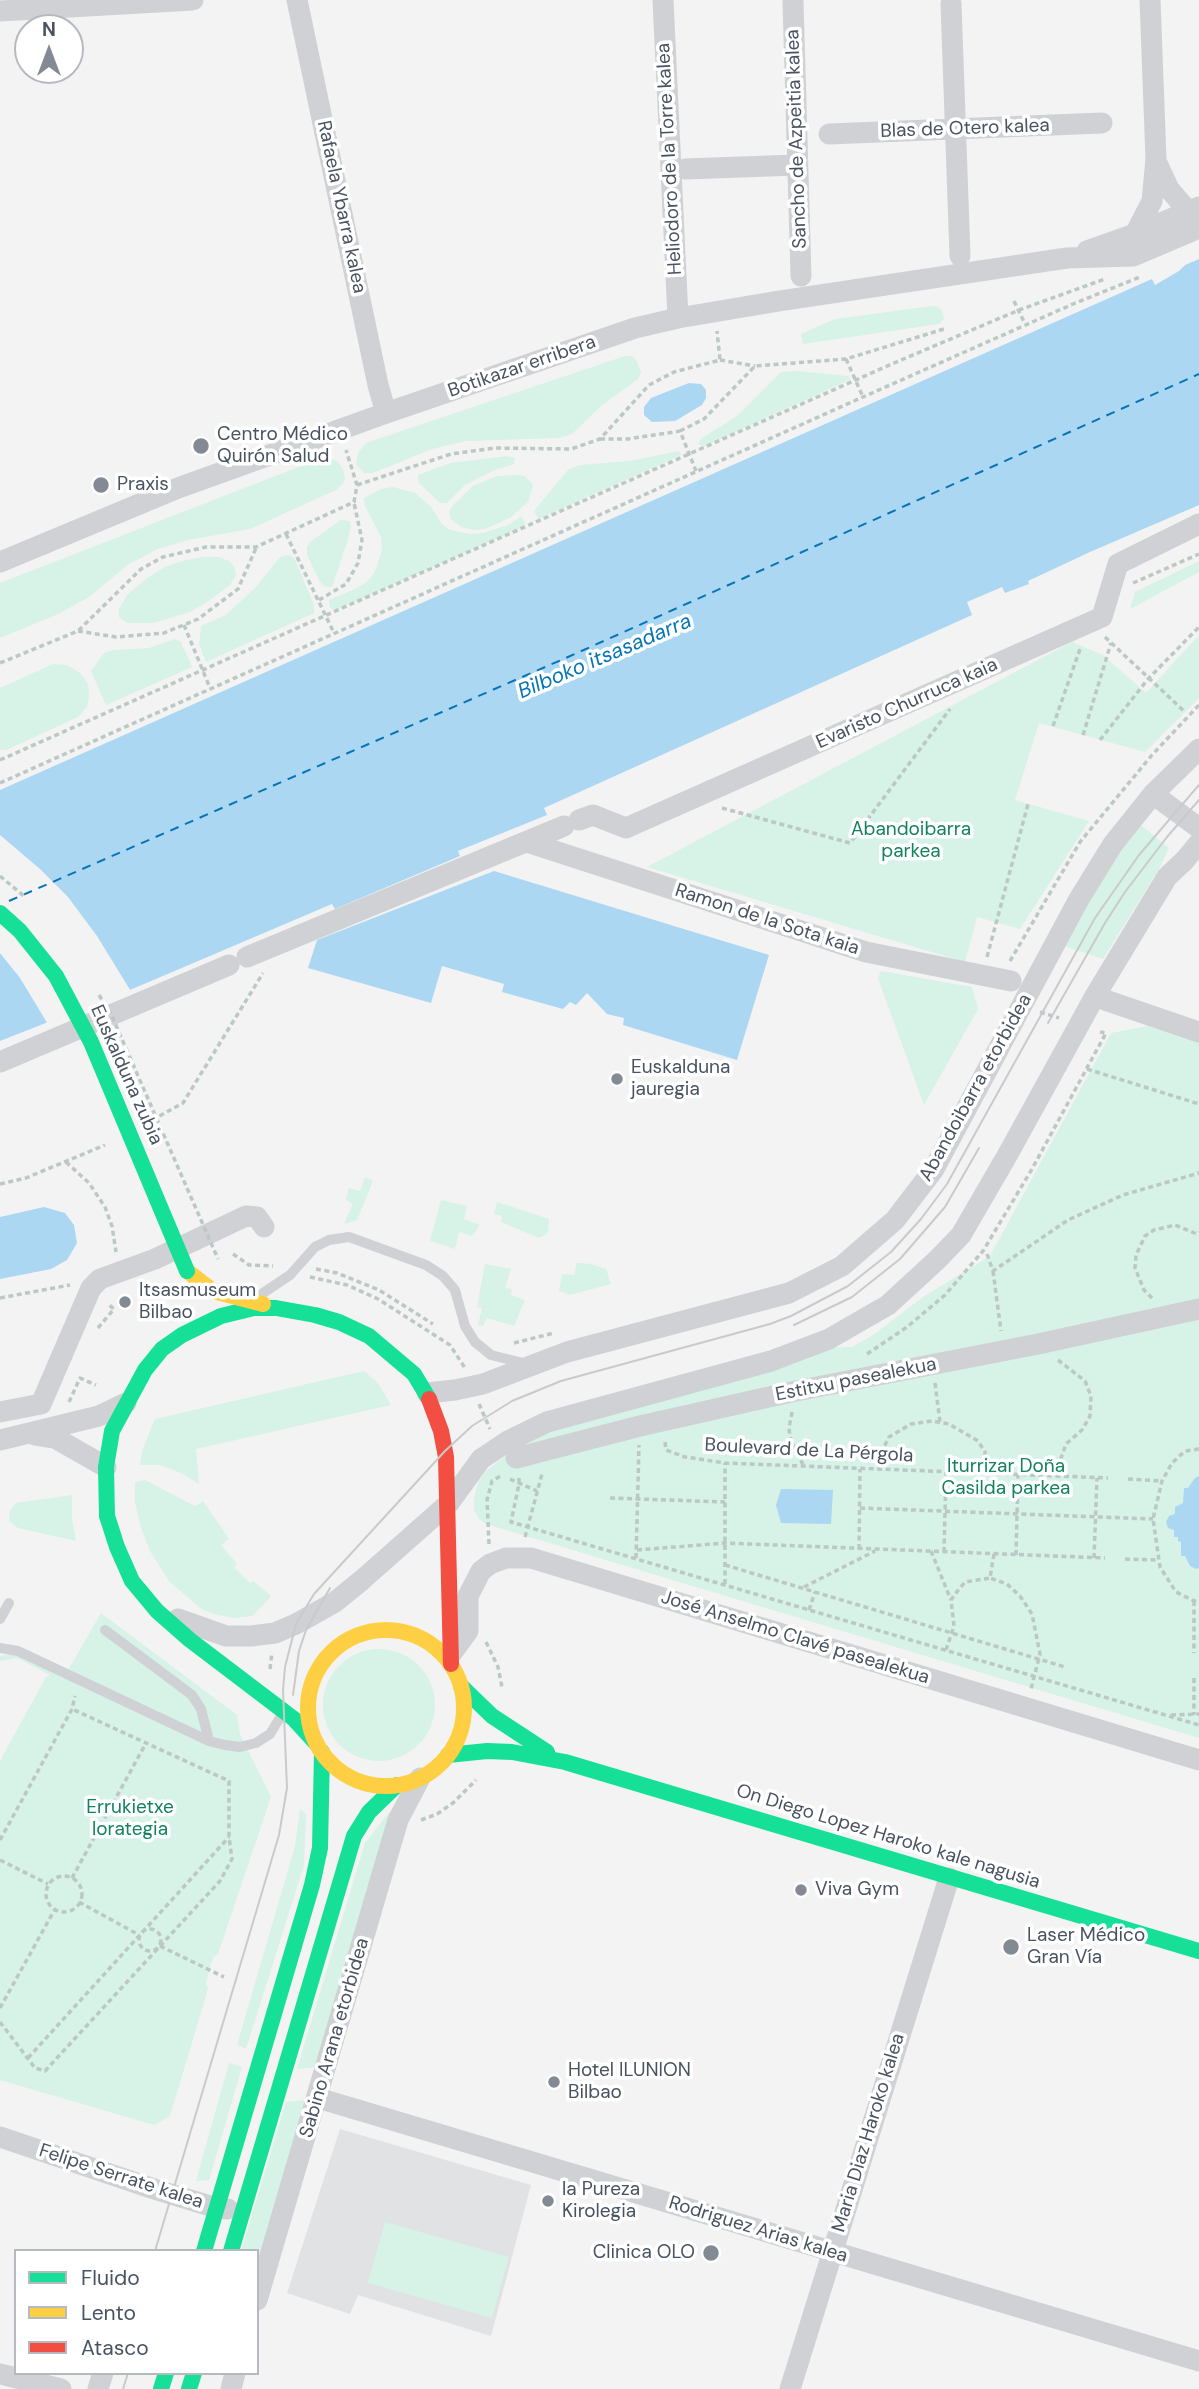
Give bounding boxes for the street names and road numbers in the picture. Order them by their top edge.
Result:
street label: Sancho de Azpeitia kalea [782,29,812,249]
street label: Heliodoro de la Torre kalea [653,42,687,276]
street label: Blas de Otero kalea [880,115,1050,143]
street label: Rafaela Ybarra kalea [312,119,370,295]
street label: Botikazar erribera [445,331,599,403]
street label: Evaristo Churruca kaia [813,654,1001,754]
street label: Ramon de la Sota kaia [672,879,862,961]
street label: Abandoibarra etorbidea [915,990,1037,1186]
street label: Euskalduna zubia [85,1002,167,1148]
street label: Estitxu pasealekua [774,1353,938,1407]
street label: Boulevard de La Pérgola [704,1434,914,1468]
street label: José Anselmo Clavé pasealekua [658,1586,932,1690]
street label: On Diego Lopez Haroko kale nagusia [733,1780,1043,1894]
street label: Sabino Arana etorbidea [296,1935,374,2141]
street label: Maria Diaz Haroko kalea [828,2031,910,2235]
street label: Felipe Serrate kalea [36,2140,206,2214]
street label: Rodriguez Arias kalea [666,2192,850,2268]

